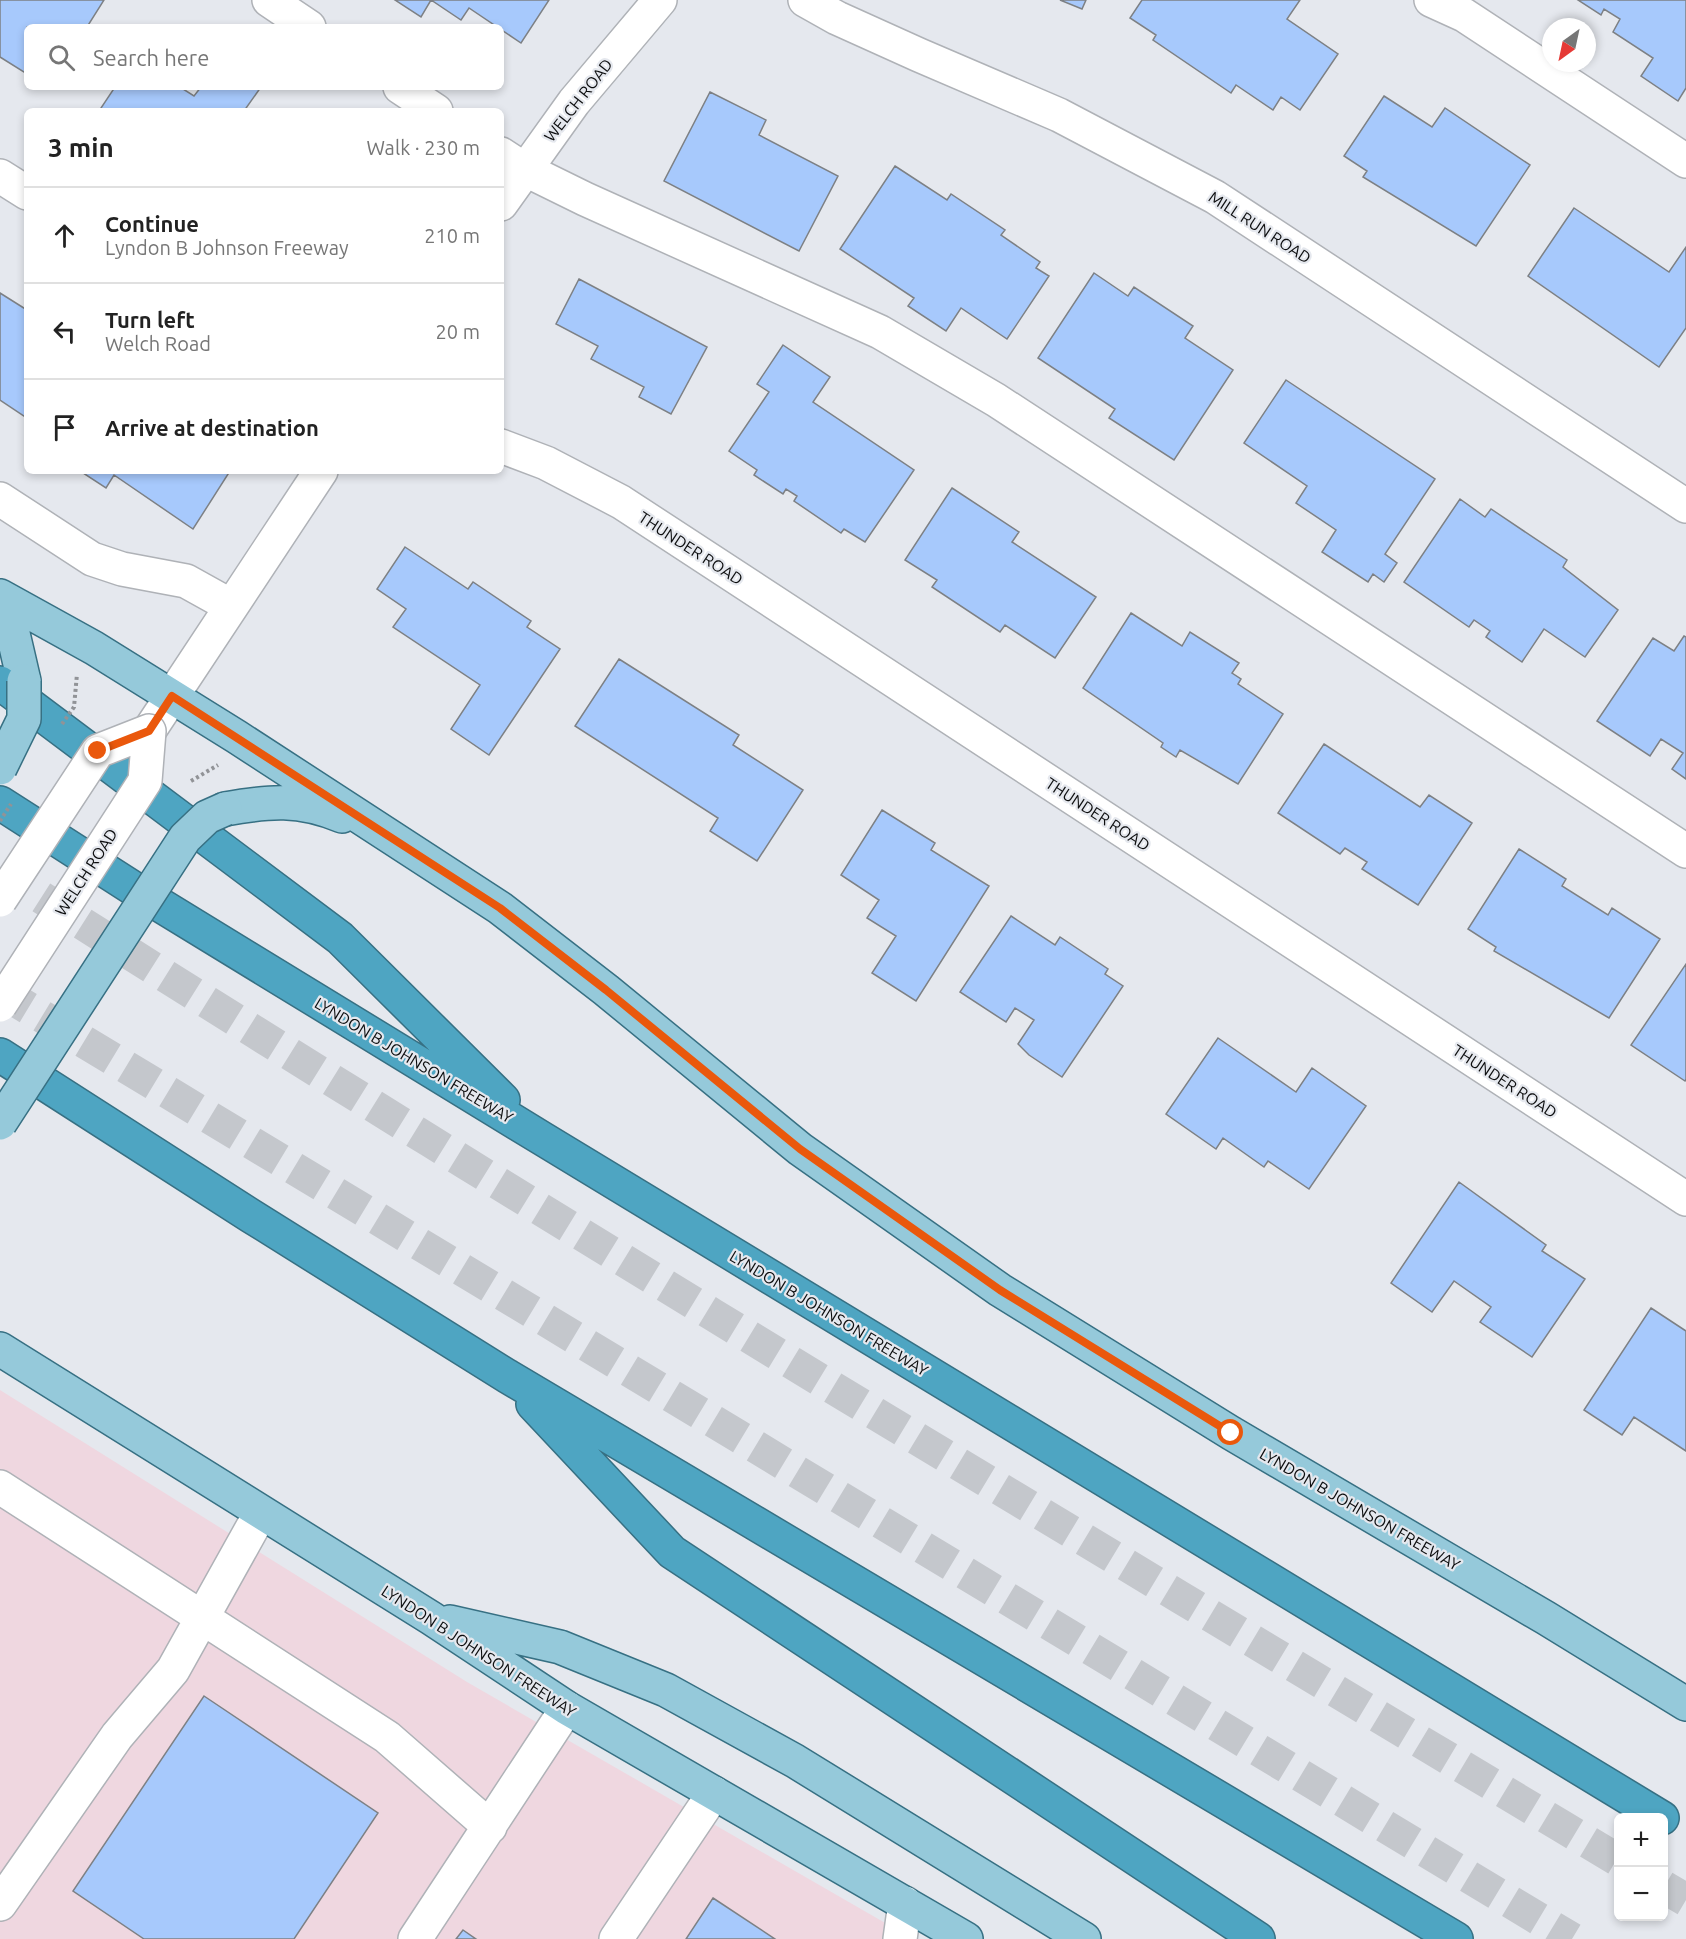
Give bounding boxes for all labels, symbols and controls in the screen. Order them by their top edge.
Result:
north arrow [1542,18,1596,72]
search box [24,24,504,90]
icon: search [45,41,78,74]
text: Search here [93,45,209,70]
street label: WELCH ROAD [540,55,616,145]
text: 3 min [48,133,114,162]
text: Walk · 230 m [367,136,480,159]
street label: MILL RUN ROAD [1206,187,1314,267]
text: Continue [105,211,199,236]
icon: ahead [48,219,81,252]
text: 210 m [424,224,480,247]
text: Lyndon B Johnson Freeway [105,236,349,259]
text: Turn left [105,307,195,332]
icon: left [48,315,81,348]
text: 20 m [436,320,480,343]
text: Welch Road [105,332,211,355]
icon: arrive [48,411,81,444]
text: Arrive at destination [105,415,319,440]
street label: THUNDER ROAD [636,508,746,588]
route end [84,737,110,763]
street label: THUNDER ROAD [1043,774,1153,854]
street label: WELCH ROAD [51,825,121,919]
street label: LYNDON B JOHNSON FREEWAY [312,994,517,1127]
street label: THUNDER ROAD [1450,1041,1560,1121]
street label: LYNDON B JOHNSON FREEWAY [727,1247,932,1380]
route start [1217,1419,1243,1445]
street label: LYNDON B JOHNSON FREEWAY [1257,1444,1464,1574]
street label: LYNDON B JOHNSON FREEWAY [378,1581,580,1721]
map controls [1614,1813,1668,1921]
button: + [1614,1813,1668,1867]
button: − [1614,1867,1668,1921]

